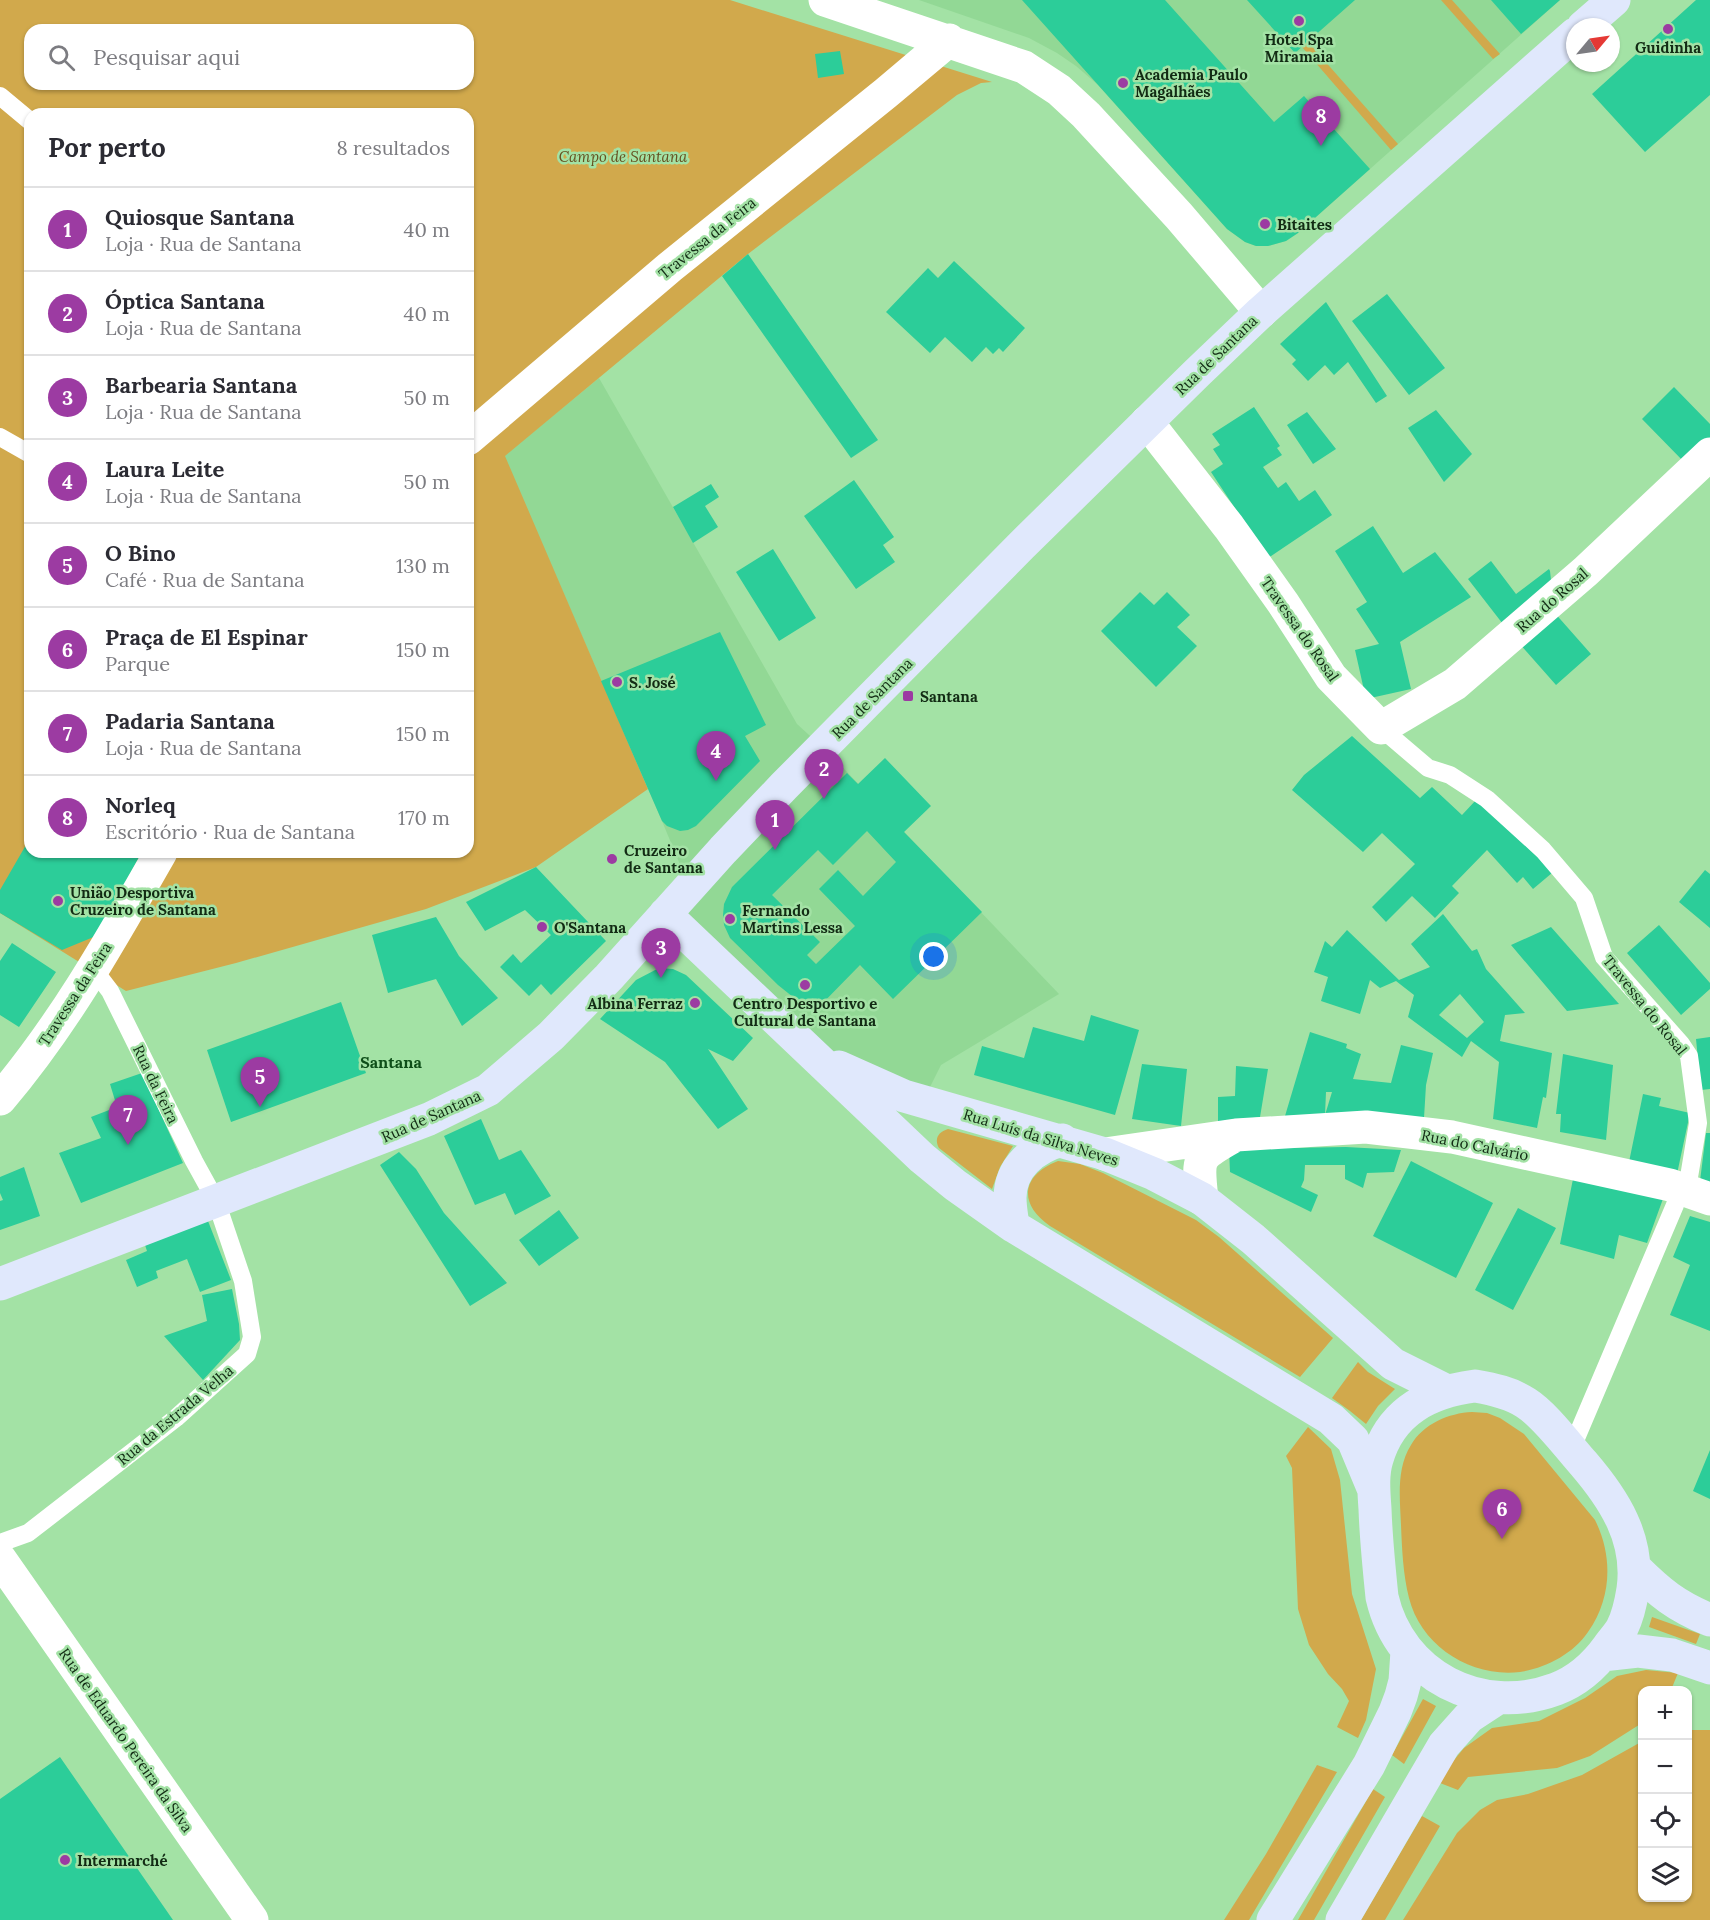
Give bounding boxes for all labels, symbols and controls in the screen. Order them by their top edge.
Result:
marker: Hotel Spa Miramaia [1292,14,1306,28]
north arrow [1566,18,1620,72]
marker: Guidinha [1661,22,1675,36]
search box [24,24,474,90]
place label: Hotel Spa Miramaia [1265,30,1334,66]
place label: Guidinha [1635,38,1701,57]
icon: search [45,41,78,74]
text: Pesquisar aqui [93,43,240,71]
place label: Academia Paulo Magalhães [1135,65,1248,101]
marker: Academia Paulo Magalhães [1116,76,1130,90]
pin: 8 [1302,96,1340,146]
text: Por perto [48,131,166,164]
text: 8 resultados [337,135,450,160]
park label: Campo de Santana [559,147,688,166]
street label: Travessa da Feira [655,193,760,283]
text: Quiosque Santana [105,203,294,231]
place label: Bitaites [1277,215,1332,234]
text: 1 [63,217,72,242]
text: 40 m [404,217,450,242]
marker: Bitaites [1258,217,1272,231]
text: Loja · Rua de Santana [105,231,302,256]
text: Óptica Santana [105,287,265,315]
text: 2 [62,301,73,326]
text: 40 m [404,301,450,326]
street label: Rua de Santana [1171,311,1261,399]
text: Loja · Rua de Santana [105,315,302,340]
text: Barbearia Santana [105,371,297,399]
text: 3 [62,385,73,410]
text: 50 m [404,385,450,410]
text: Loja · Rua de Santana [105,399,302,424]
text: Laura Leite [105,455,224,483]
text: 4 [62,469,73,494]
text: 50 m [404,469,450,494]
text: Loja · Rua de Santana [105,483,302,508]
text: O Bino [105,539,176,567]
text: 5 [62,553,73,578]
text: 130 m [396,553,450,578]
street label: Rua do Rosal [1512,564,1592,636]
text: Café · Rua de Santana [105,567,305,592]
street label: Travessa do Rosal [1257,573,1343,685]
text: Praça de El Espinar [105,623,308,651]
text: 6 [62,637,73,662]
text: 150 m [396,637,450,662]
text: Parque [105,651,170,676]
street label: Rua de Santana [828,653,917,742]
place label: S. José [629,673,676,692]
marker: S. José [610,675,624,689]
place label: Santana [920,687,978,706]
marker: Santana [901,689,915,703]
text: Padaria Santana [105,707,275,735]
text: 7 [63,721,72,746]
text: 150 m [396,721,450,746]
pin: 4 [696,732,736,781]
text: Loja · Rua de Santana [105,735,302,760]
pin: 2 [804,750,844,799]
text: Norleq [105,791,176,819]
pin: 1 [756,800,794,850]
text: 8 [62,805,73,830]
text: 170 m [398,805,450,830]
text: Escritório · Rua de Santana [105,819,355,844]
place label: Cruzeiro de Santana [624,841,703,877]
marker: Cruzeiro de Santana [605,852,619,866]
place label: União Desportiva Cruzeiro de Santana [70,883,216,919]
marker: União Desportiva Cruzeiro de Santana [51,894,65,908]
place label: Fernando Martins Lessa [742,901,843,937]
marker: Fernando Martins Lessa [723,912,737,926]
place label: O'Santana [554,918,626,937]
marker: O'Santana [535,920,549,934]
pin: 3 [642,928,680,978]
street label: Travessa da Feira [34,938,116,1049]
your location [919,942,948,971]
street label: Travessa do Rosal [1599,951,1691,1059]
marker: Centro Desportivo e Cultural de Santana [798,978,812,992]
place label: Albina Ferraz [588,994,683,1013]
place label: Centro Desportivo e Cultural de Santana [733,994,877,1030]
marker: Albina Ferraz [688,996,702,1010]
street label: Rua da Feira [129,1042,183,1127]
district label: Santana [360,1052,422,1072]
pin: 5 [240,1058,280,1107]
street label: Rua de Santana [378,1086,484,1146]
pin: 7 [108,1096,148,1145]
street label: Rua Luís da Silva Neves [961,1104,1121,1170]
street label: Rua do Calvário [1420,1125,1530,1165]
street label: Rua da Estrada Velha [113,1361,237,1469]
pin: 6 [1482,1490,1522,1539]
street label: Rua de Eduardo Pereira da Silva [55,1644,197,1836]
map controls [1638,1686,1692,1902]
button: + [1638,1686,1692,1740]
button: − [1638,1740,1692,1794]
button: locate [1638,1794,1692,1848]
button: layers [1638,1848,1692,1902]
place label: Intermarché [77,1851,167,1870]
marker: Intermarché [58,1853,72,1867]

